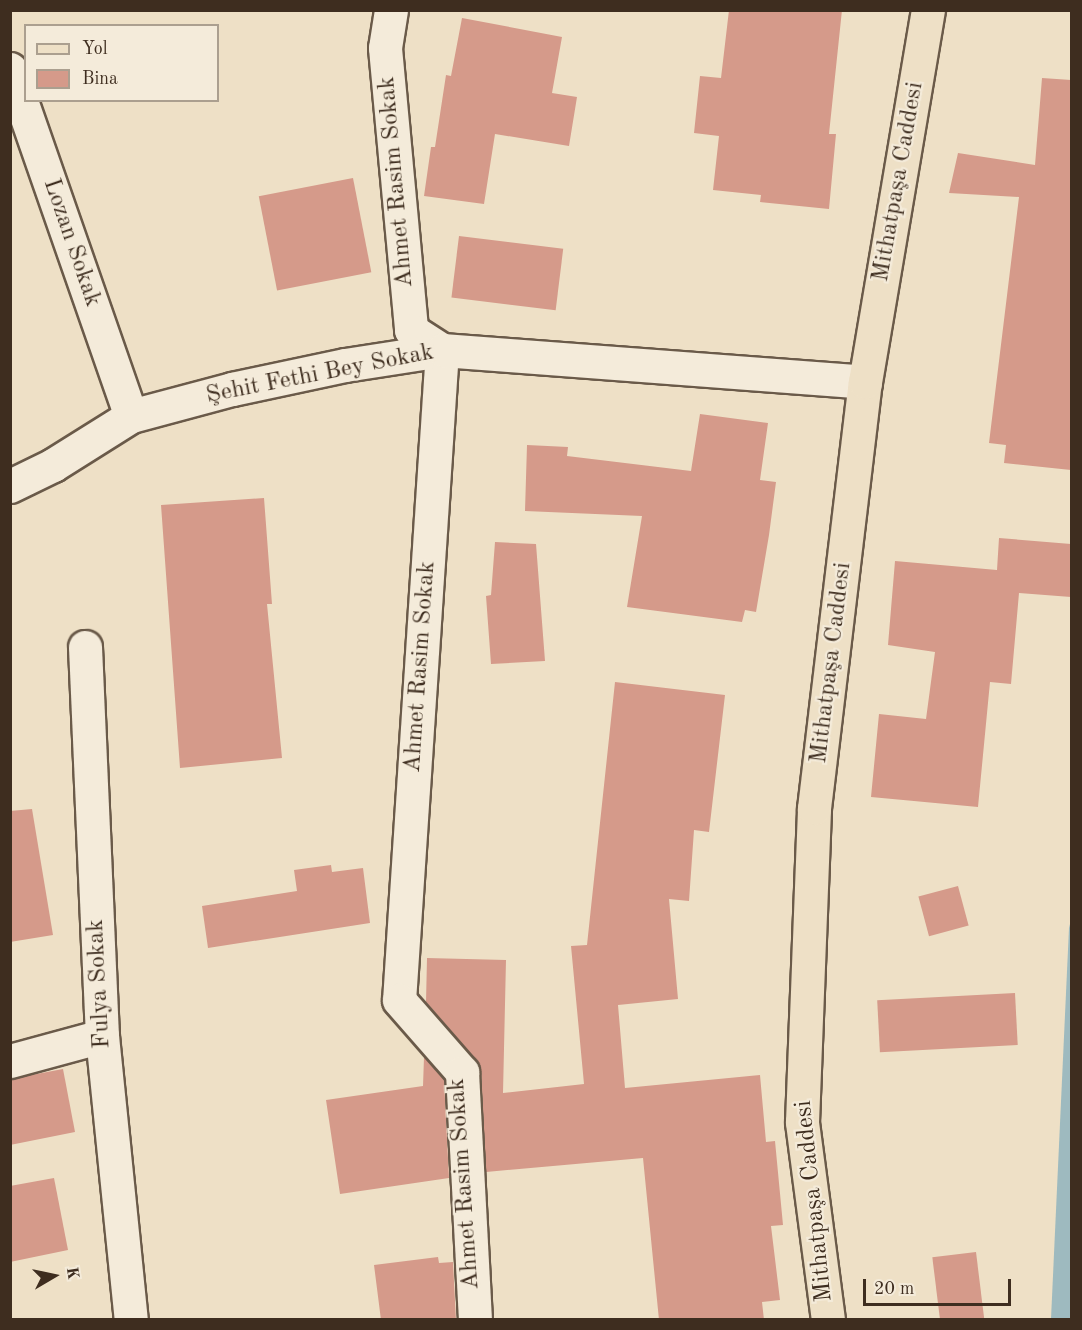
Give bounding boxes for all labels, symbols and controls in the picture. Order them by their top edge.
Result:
legend [24,24,219,102]
text: Yol [82,40,108,58]
text: Bina [82,70,118,88]
street label: Ahmet Rasim Sokak [373,75,421,289]
street label: Mithatpaşa Caddesi [867,80,931,284]
street label: Lozan Sokak [36,175,106,311]
street label: Şehit Fethi Bey Sokak [204,339,436,411]
street label: Ahmet Rasim Sokak [399,560,443,774]
street label: Mithatpaşa Caddesi [805,561,859,765]
street label: Fulya Sokak [82,919,118,1049]
street label: Ahmet Rasim Sokak [443,1077,487,1291]
street label: Mithatpaşa Caddesi [790,1099,840,1303]
north arrow [24,1246,84,1306]
text: K [63,1266,81,1281]
scale bar [866,1267,1014,1305]
text: 20 m [874,1280,914,1298]

